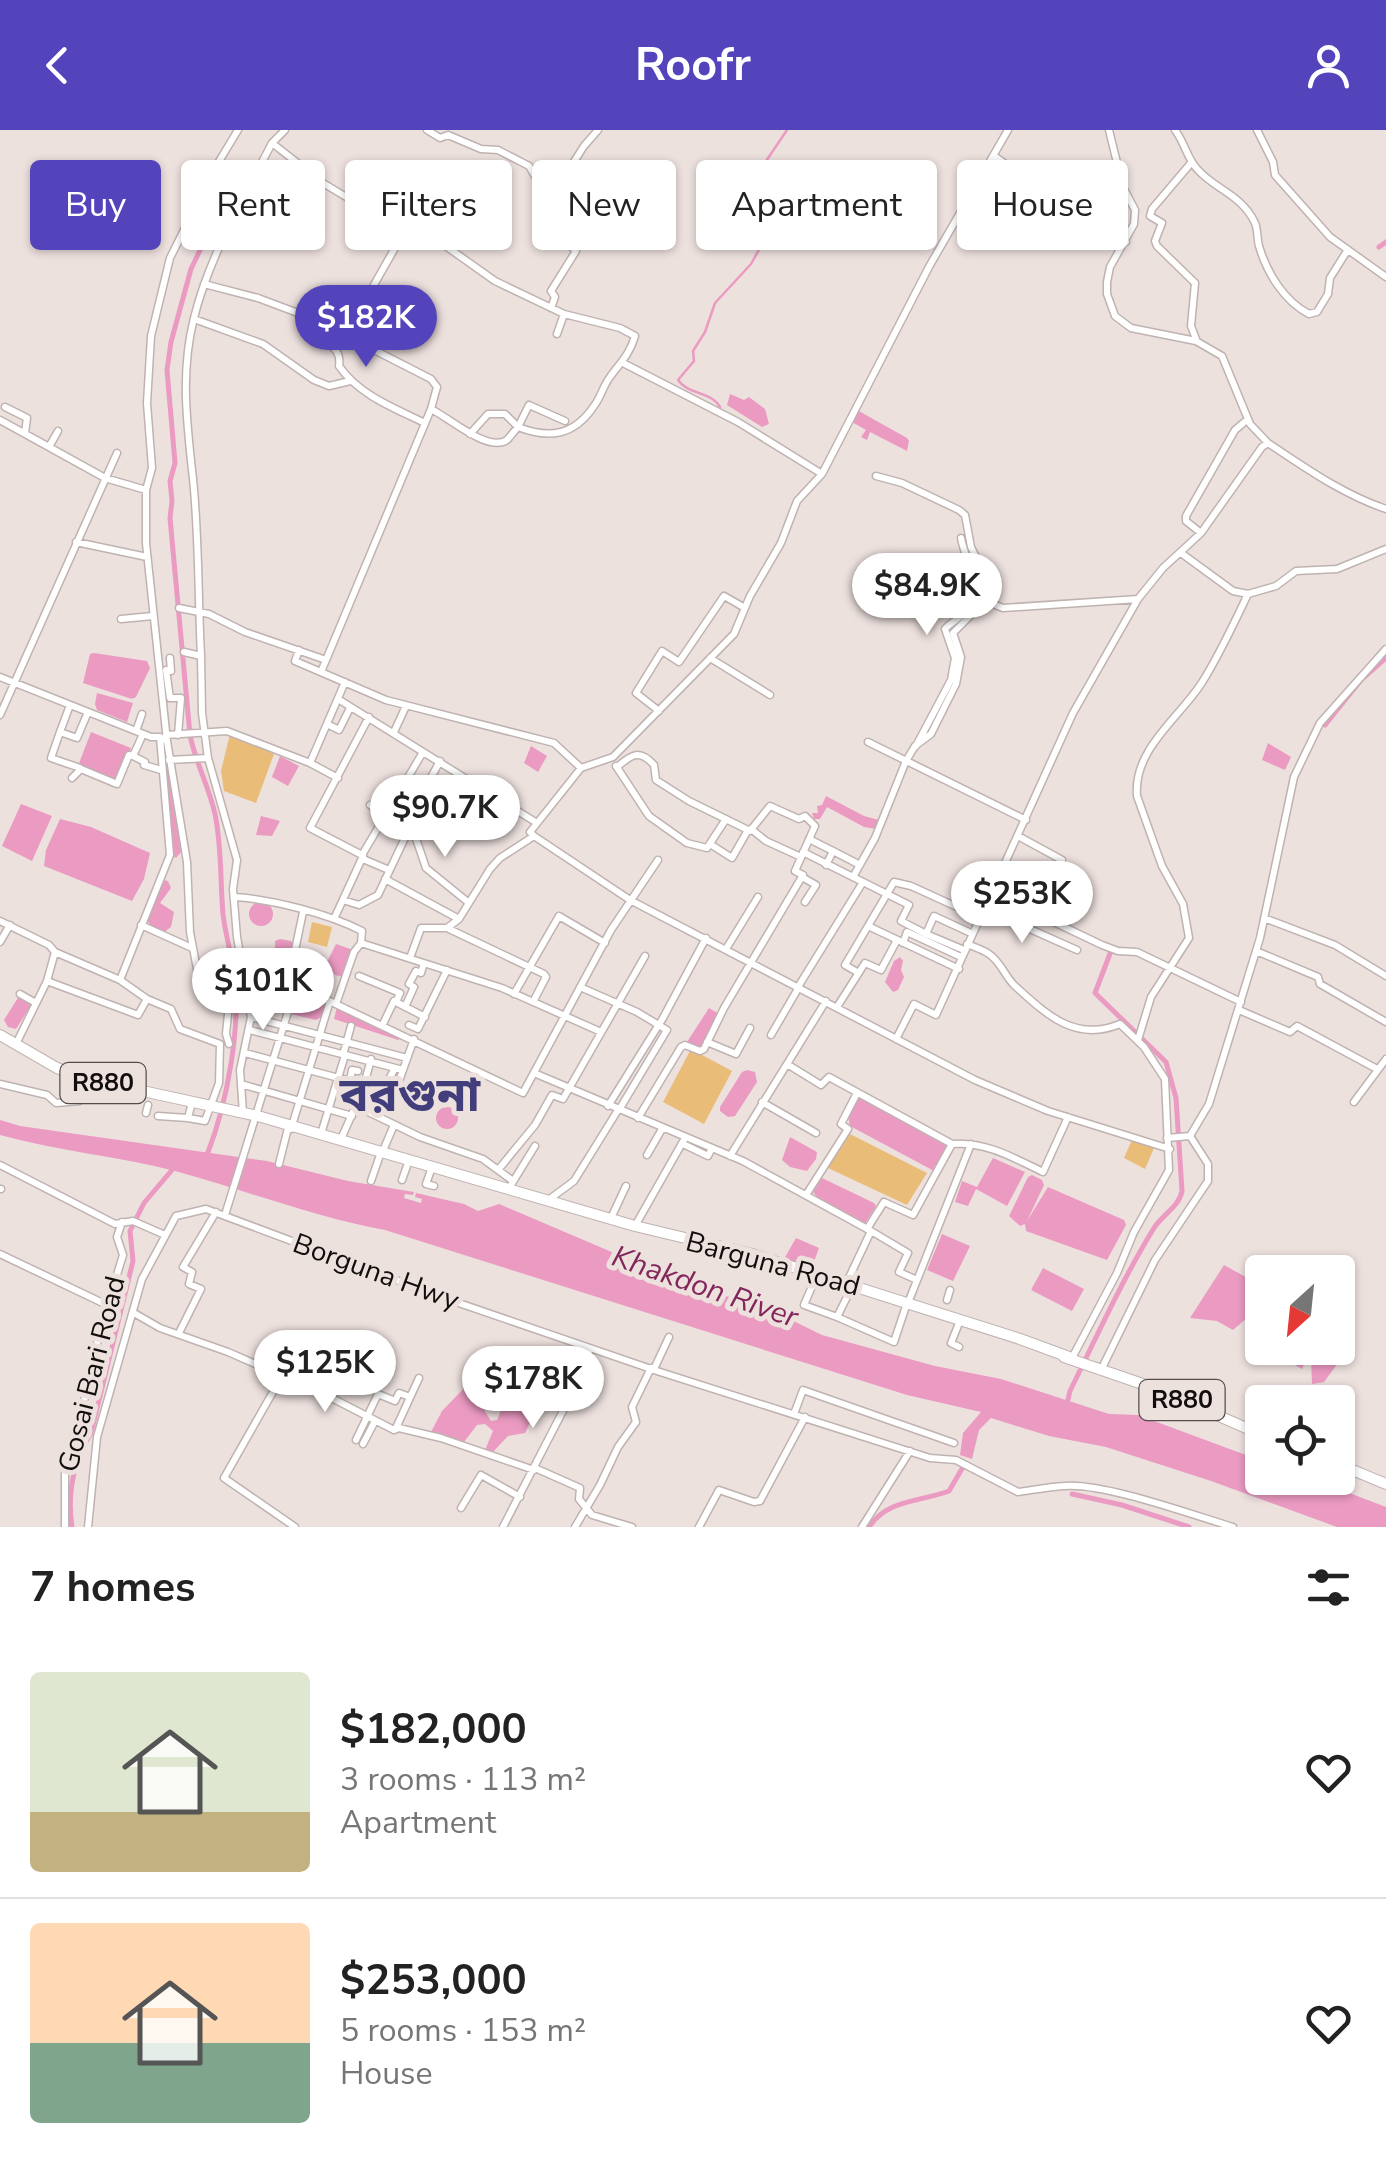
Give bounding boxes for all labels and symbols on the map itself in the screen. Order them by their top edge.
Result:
pin: $182K [296,285,436,370]
pin: $84.9K [846,553,1008,638]
pin: $90.7K [364,775,526,860]
pin: $253K [952,861,1092,946]
pin: $101K [193,948,333,1033]
district label: বরগুনা [339,1062,482,1128]
road number: R880 [61,1063,146,1103]
street label: Barguna Road [682,1223,864,1305]
street label: Borguna Hwy [288,1224,465,1320]
water label: Khakdon River [607,1236,805,1338]
north arrow [1245,1255,1355,1365]
street label: Gosai Bari Road [49,1272,135,1476]
pin: $125K [255,1330,395,1415]
pin: $178K [463,1346,603,1431]
road number: R880 [1140,1380,1224,1420]

